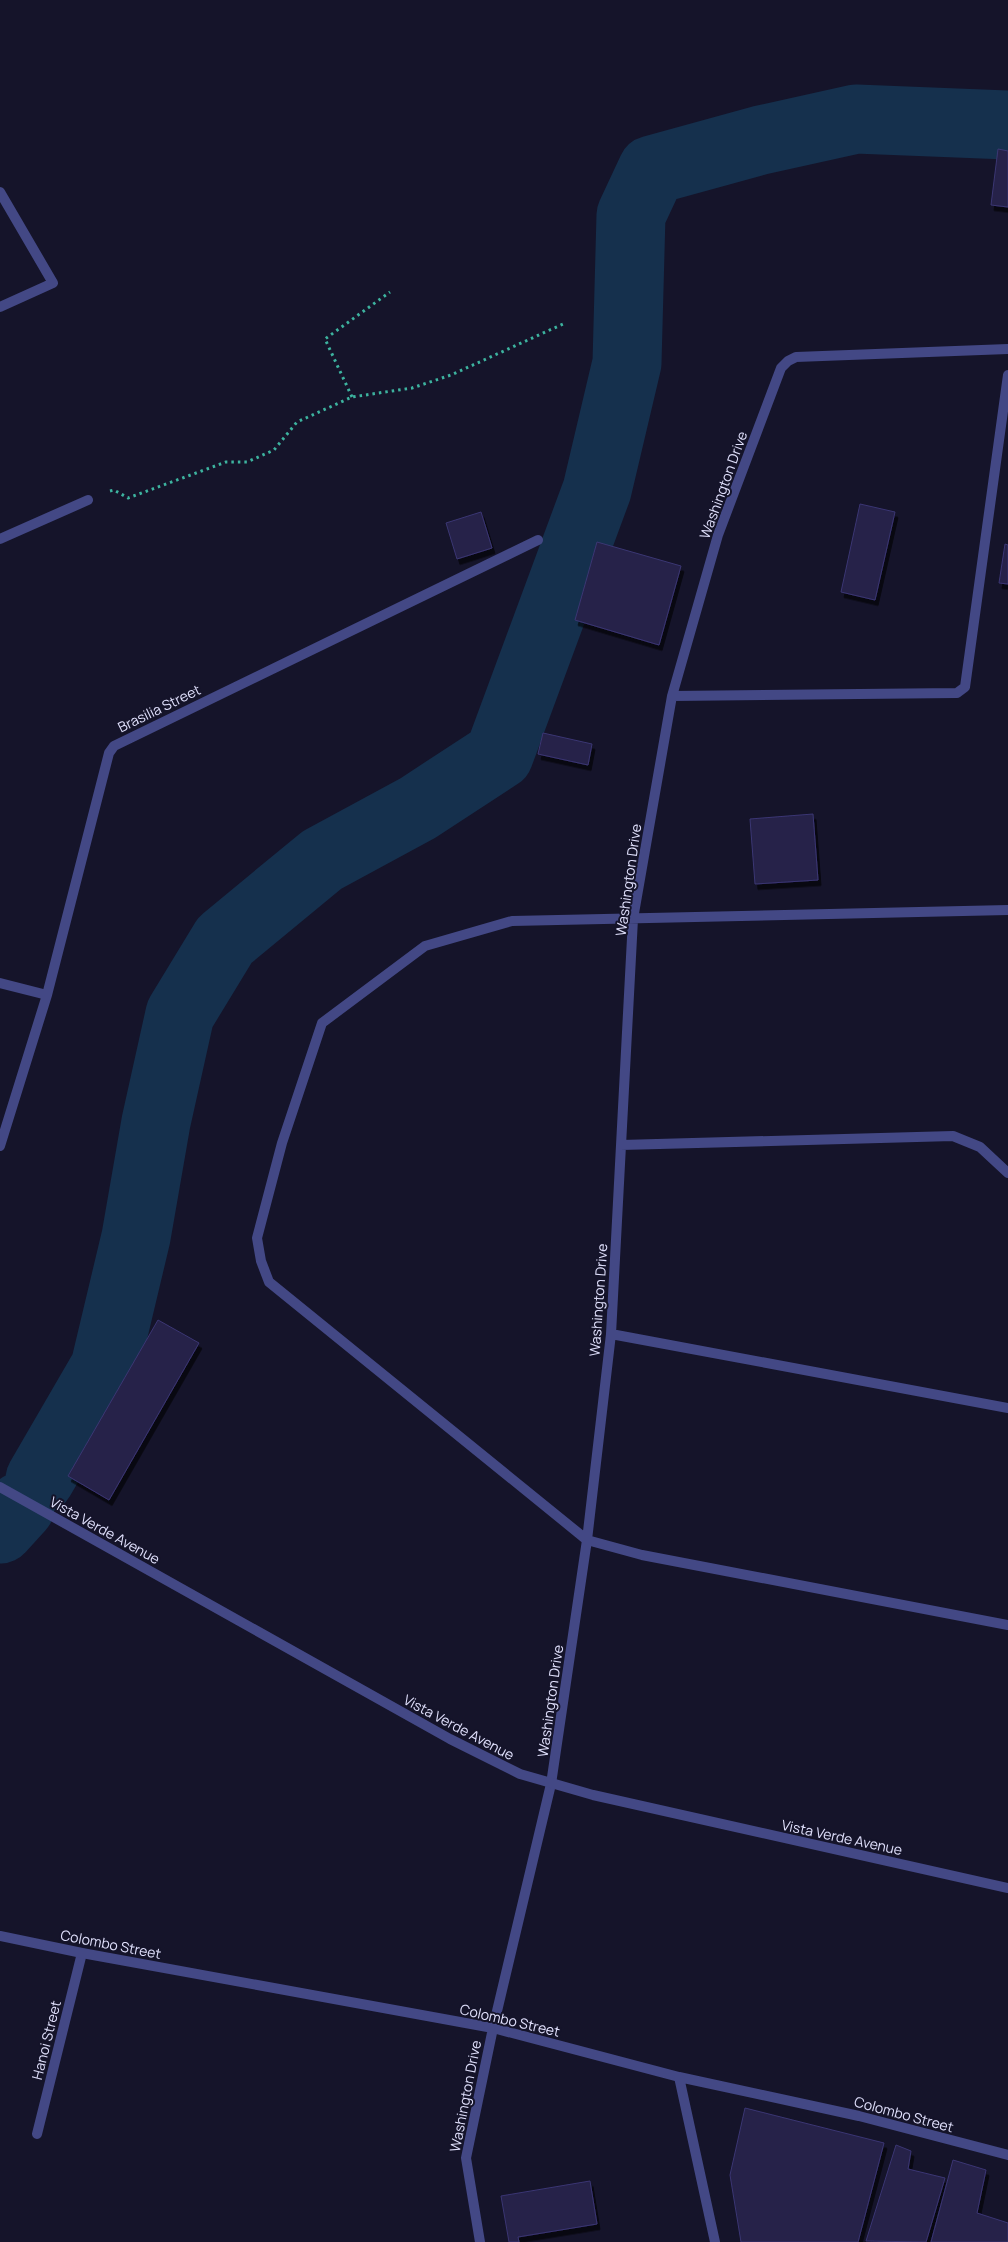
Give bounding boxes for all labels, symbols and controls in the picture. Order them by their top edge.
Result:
street label: Washington Drive [695,429,751,541]
street label: Brasilia Street [114,680,204,736]
street label: Washington Drive [611,823,645,937]
street label: Washington Drive [585,1243,611,1357]
street label: Vista Verde Avenue [47,1492,163,1568]
street label: Washington Drive [533,1644,567,1758]
street label: Vista Verde Avenue [400,1690,518,1764]
street label: Vista Verde Avenue [780,1815,904,1859]
street label: Colombo Street [59,1925,163,1963]
street label: Hanoi Street [27,1998,65,2082]
street label: Colombo Street [458,1999,562,2041]
street label: Washington Drive [445,2039,485,2153]
street label: Colombo Street [852,2092,956,2137]

